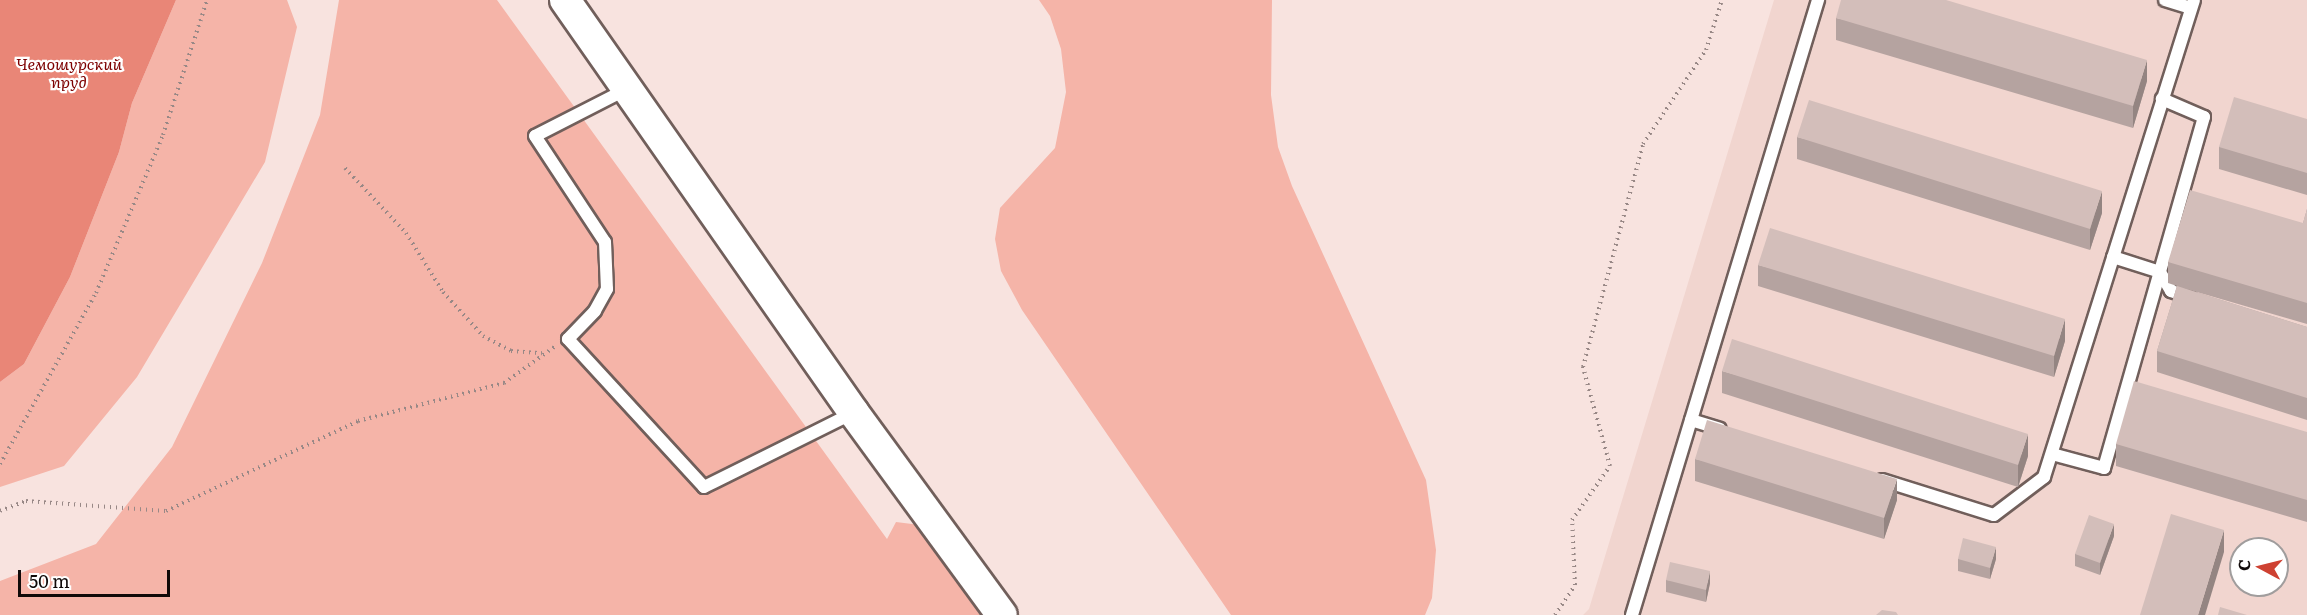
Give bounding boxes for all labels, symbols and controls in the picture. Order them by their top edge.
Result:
water label: Чемошурский пруд [16,53,122,91]
north arrow [2229,537,2289,597]
scale bar [21,558,172,596]
text: С [2231,558,2256,572]
text: 50 m [29,567,70,594]

